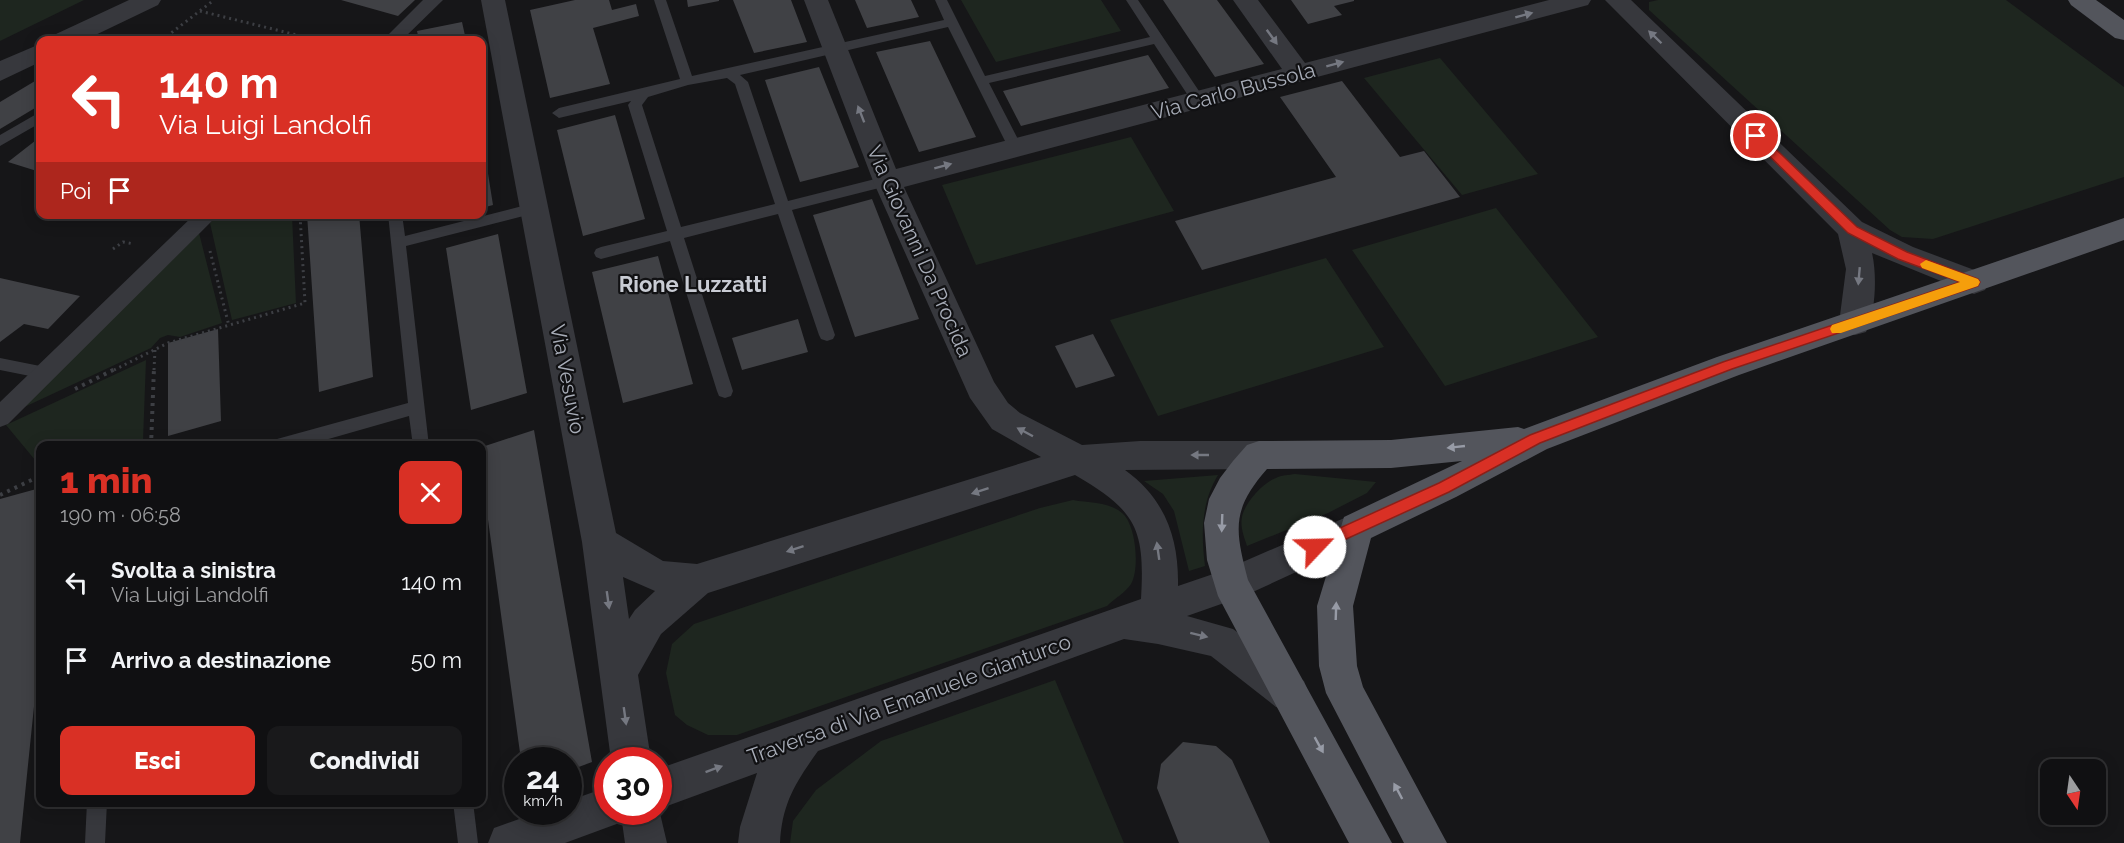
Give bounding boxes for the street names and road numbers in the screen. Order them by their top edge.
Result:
street label: Via Carlo Bussola [1148,57,1318,125]
street label: Via Giovanni Da Procida [862,141,978,361]
street label: Via Vesuvio [545,322,591,436]
street label: Traversa di Via Emanuele Gianturco [744,629,1074,769]

